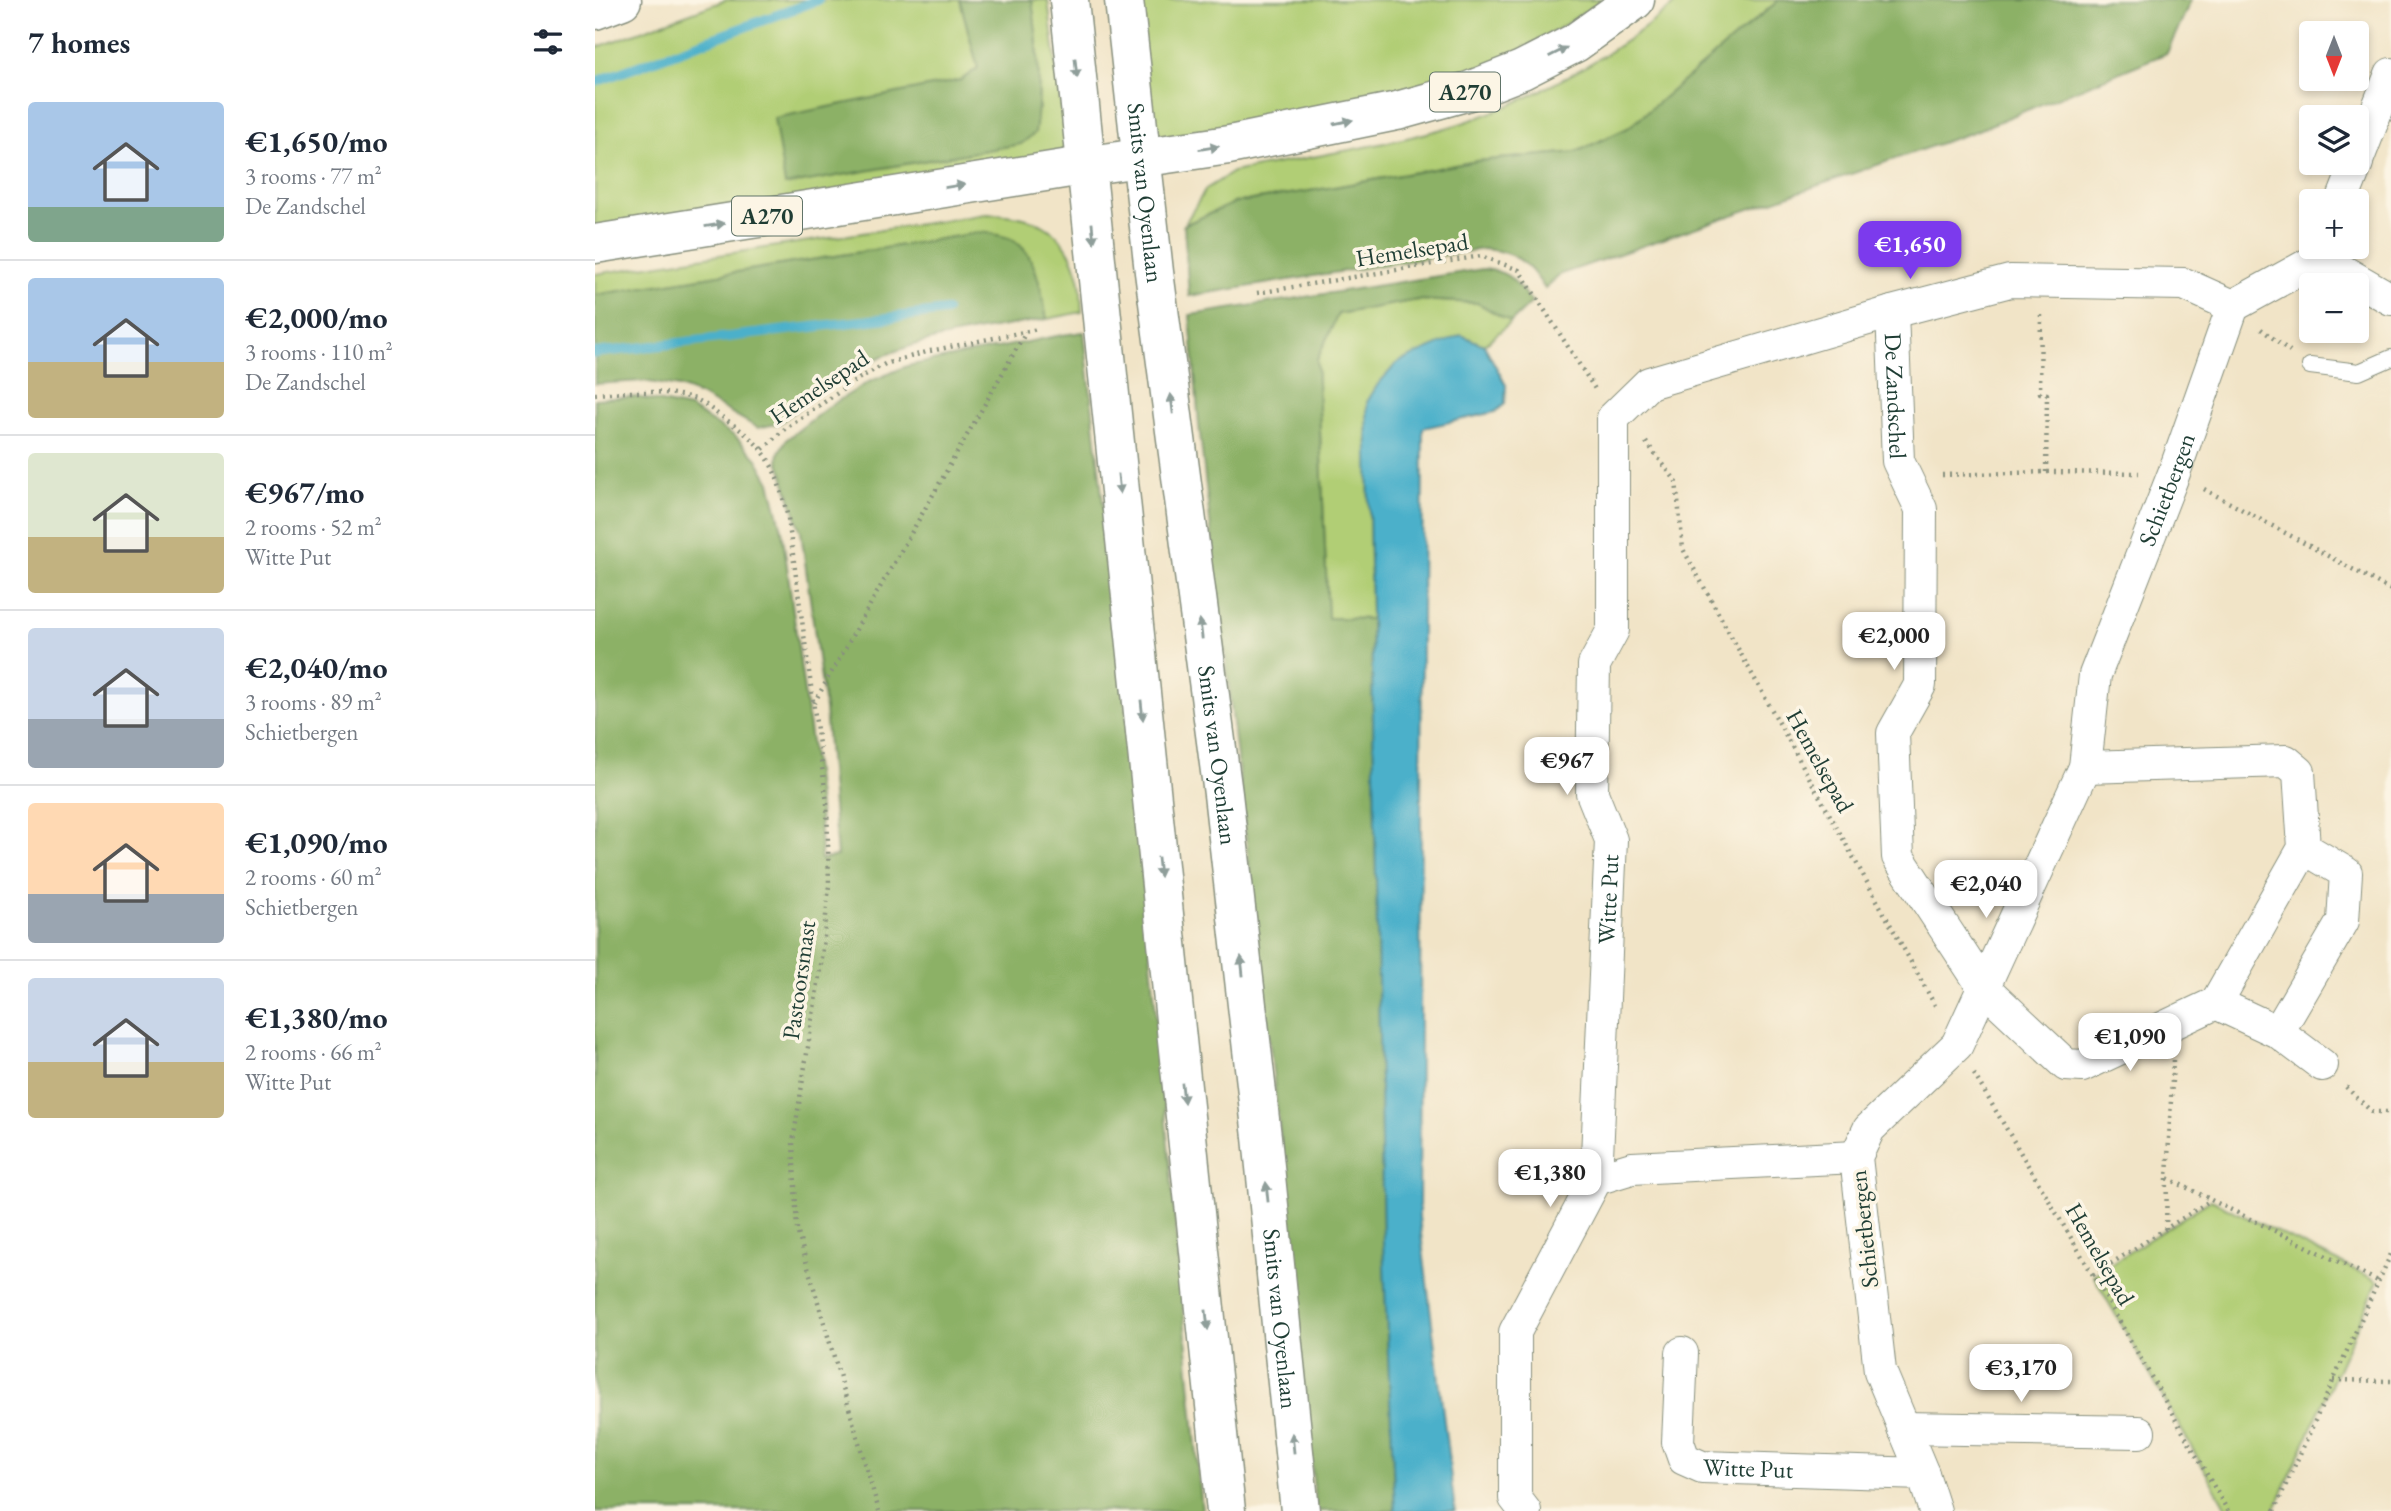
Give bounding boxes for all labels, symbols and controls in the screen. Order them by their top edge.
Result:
north arrow [2299,21,2369,91]
map controls [2299,21,2369,343]
text: 7 homes [28,23,130,62]
icon: filters [529,23,567,61]
one-way arrow [1548,46,1568,57]
one-way arrow [1071,57,1082,79]
road number: A270 [1430,72,1500,111]
street label: Smits van Oyenlaan [1120,101,1171,285]
button: layers [2299,105,2369,175]
one-way arrow [1332,117,1354,128]
text: €1,650/mo [245,122,388,161]
icon: home [84,130,168,214]
one-way arrow [1198,143,1220,154]
text: 3 rooms · 77 m² [245,161,382,191]
one-way arrow [944,180,966,191]
button: + [2299,189,2369,259]
text: De Zandschel [245,191,366,221]
road number: A270 [732,196,802,236]
one-way arrow [704,219,726,230]
one-way arrow [1088,222,1099,244]
pin: €1,650 [1853,222,1967,281]
street label: Hemelsepad [1353,225,1471,274]
text: €1,650 [1874,229,1946,259]
button: − [2299,273,2369,343]
text: €2,000/mo [245,298,388,337]
icon: home [84,306,168,390]
street label: De Zandschel [1878,332,1914,460]
text: 3 rooms · 110 m² [245,337,393,367]
street label: Hemelsepad [763,342,875,431]
text: De Zandschel [245,367,366,397]
one-way arrow [1166,392,1177,414]
street label: Schietbergen [2131,428,2202,550]
text: €967/mo [245,473,364,512]
one-way arrow [1114,473,1125,495]
icon: home [84,481,168,565]
text: 2 rooms · 52 m² [245,512,382,542]
text: Witte Put [245,542,331,572]
pin: €2,000 [1837,612,1951,672]
one-way arrow [1196,618,1207,640]
text: €2,000 [1858,620,1930,650]
text: €2,040/mo [245,648,388,687]
icon: home [84,656,168,740]
street label: Smits van Oyenlaan [1191,663,1245,847]
text: 3 rooms · 89 m² [245,687,382,717]
one-way arrow [1137,699,1148,721]
street label: Hemelsepad [1779,704,1862,819]
text: Schietbergen [245,717,358,747]
pin: €967 [1526,738,1608,797]
text: €967 [1540,745,1594,775]
text: €1,090/mo [245,823,388,862]
icon: home [84,831,168,915]
street label: Witte Put [1590,853,1625,945]
one-way arrow [1153,856,1164,878]
pin: €2,040 [1929,860,2043,920]
text: 2 rooms · 60 m² [245,862,382,892]
text: €2,040 [1950,868,2022,898]
text: Schietbergen [245,892,358,922]
street label: Pastoorsmast [775,918,822,1041]
one-way arrow [1237,955,1248,977]
text: €1,380/mo [245,998,388,1037]
icon: home [84,1006,168,1090]
pin: €1,090 [2073,1014,2187,1073]
text: €1,090 [2094,1021,2166,1051]
text: 2 rooms · 66 m² [245,1037,382,1067]
text: Witte Put [245,1067,331,1097]
one-way arrow [1178,1083,1189,1105]
pin: €1,380 [1493,1150,1607,1209]
text: €1,380 [1514,1157,1586,1187]
street label: Schietbergen [1842,1168,1885,1289]
one-way arrow [1262,1181,1273,1203]
street label: Hemelsepad [2059,1197,2143,1311]
street label: Smits van Oyenlaan [1256,1227,1306,1411]
one-way arrow [1201,1309,1212,1331]
pin: €3,170 [1964,1344,2078,1404]
text: €3,170 [1985,1352,2057,1382]
one-way arrow [1287,1432,1298,1454]
street label: Witte Put [1703,1451,1794,1485]

